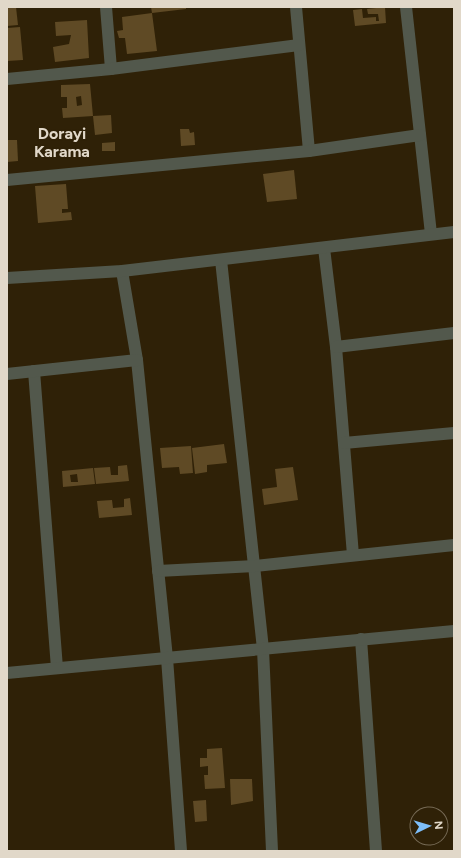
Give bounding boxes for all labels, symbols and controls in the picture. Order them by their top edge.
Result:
district label: Dorayi Karama [34,124,90,161]
north arrow [409,806,449,846]
text: N [432,820,445,830]

